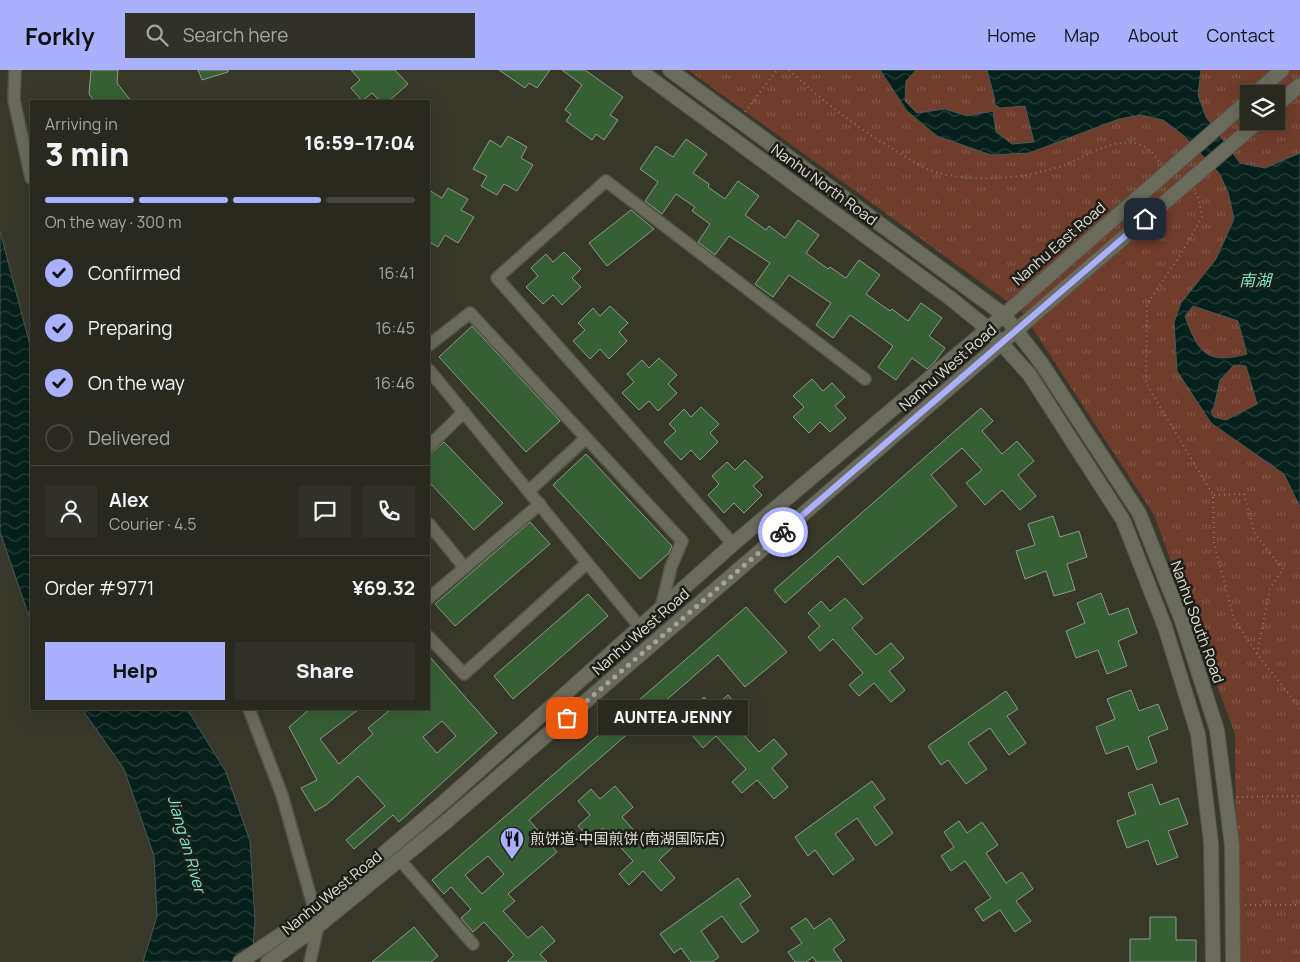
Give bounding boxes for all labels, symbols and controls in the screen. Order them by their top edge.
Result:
search box [125,13,475,58]
text: Forkly [25,19,95,52]
icon: search [143,21,171,49]
text: Search here [183,22,288,48]
text: Home [987,23,1036,47]
text: Map [1064,23,1100,47]
text: About [1128,23,1178,47]
text: Contact [1206,23,1275,47]
map controls [1240,85,1285,130]
button: layers [1240,85,1285,130]
text: Arriving in [45,113,118,135]
text: 16:59–17:04 [304,130,415,156]
text: 3 min [45,132,129,176]
street label: Nanhu North Road [767,139,882,230]
street label: Nanhu East Road [1007,197,1110,290]
pin [1124,198,1166,240]
icon: home [1131,205,1159,233]
text: On the way · 300 m [45,211,182,233]
icon: check [45,259,73,287]
text: Confirmed [88,260,181,286]
text: 16:41 [378,262,415,284]
water label: 南湖 [1239,269,1274,291]
icon: check [45,314,73,342]
text: Preparing [88,315,173,341]
text: 16:45 [375,317,415,339]
street label: Nanhu West Road [894,319,1001,416]
icon: check [45,369,73,397]
text: On the way [88,370,185,396]
text: 16:46 [375,372,415,394]
text: Delivered [88,425,170,451]
button: person [45,485,97,537]
button: chat [299,485,351,537]
button: phone [363,485,415,537]
text: Alex [109,487,149,513]
courier [758,507,808,557]
text: Courier · 4.5 [109,513,196,535]
icon: bike [769,518,797,546]
street label: Nanhu South Road [1166,558,1229,686]
text: Order #9771 [45,575,154,601]
text: ¥69.32 [352,575,415,601]
street label: Nanhu West Road [587,583,694,680]
button: Help [45,642,225,700]
button: Share [235,642,415,700]
pin [546,697,588,739]
callout: AUNTEA JENNY [597,700,747,736]
icon: bag [553,704,581,732]
text: AUNTEA JENNY [614,706,732,728]
water label: Jiang'an River [163,793,212,897]
restaurant icon: 煎饼道·中国煎饼(南湖国际店) [499,826,525,860]
place label: 煎饼道·中国煎饼(南湖国际店) [530,828,726,849]
street label: Nanhu West Road [277,846,386,939]

